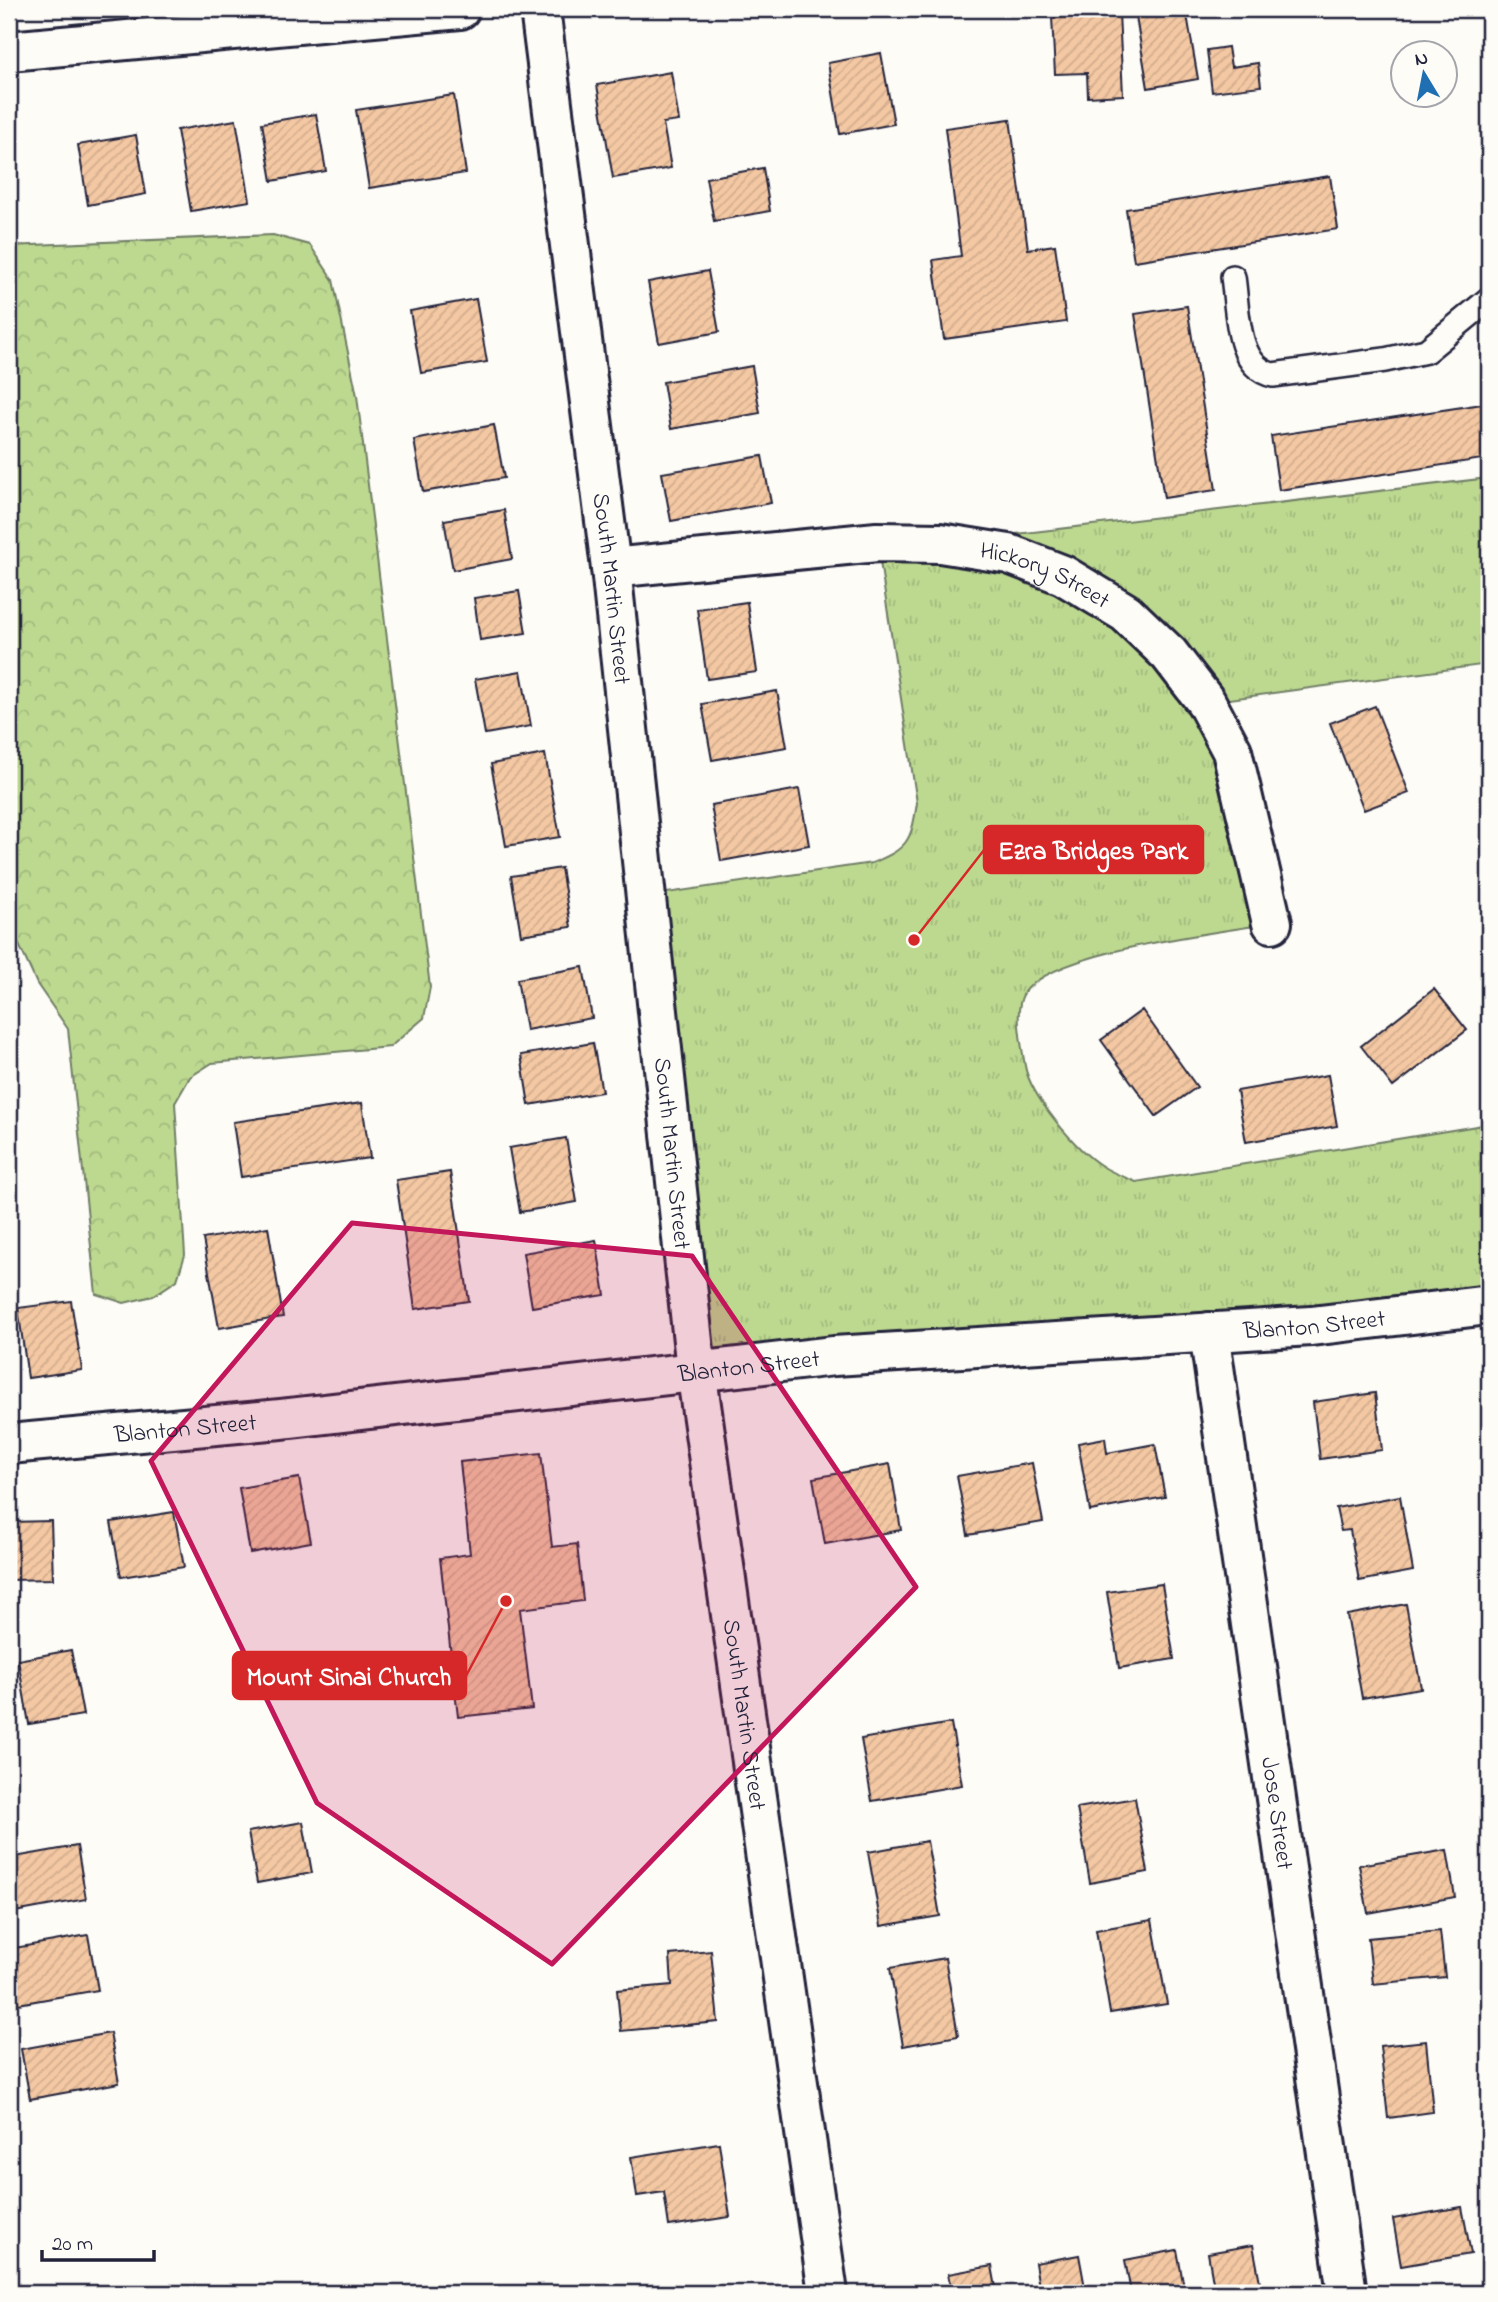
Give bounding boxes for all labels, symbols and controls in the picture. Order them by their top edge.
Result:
north arrow [1390,38,1460,108]
text: N [1413,45,1430,74]
street label: South Martin Street [582,491,638,686]
street label: Hickory Street [977,535,1116,619]
callout: Ezra Bridges Park [984,826,1203,873]
text: Ezra Bridges Park [998,834,1189,873]
street label: South Martin Street [643,1056,698,1251]
street label: Blanton Street [1241,1302,1387,1350]
street label: Blanton Street [675,1343,822,1394]
street label: Blanton Street [112,1406,258,1454]
street label: South Martin Street [712,1617,774,1813]
callout: Mount Sinai Church [233,1652,466,1699]
text: Mount Sinai Church [247,1660,451,1698]
street label: Jose Street [1250,1755,1301,1872]
scale bar [42,2218,154,2262]
text: 20 m [52,2230,93,2260]

